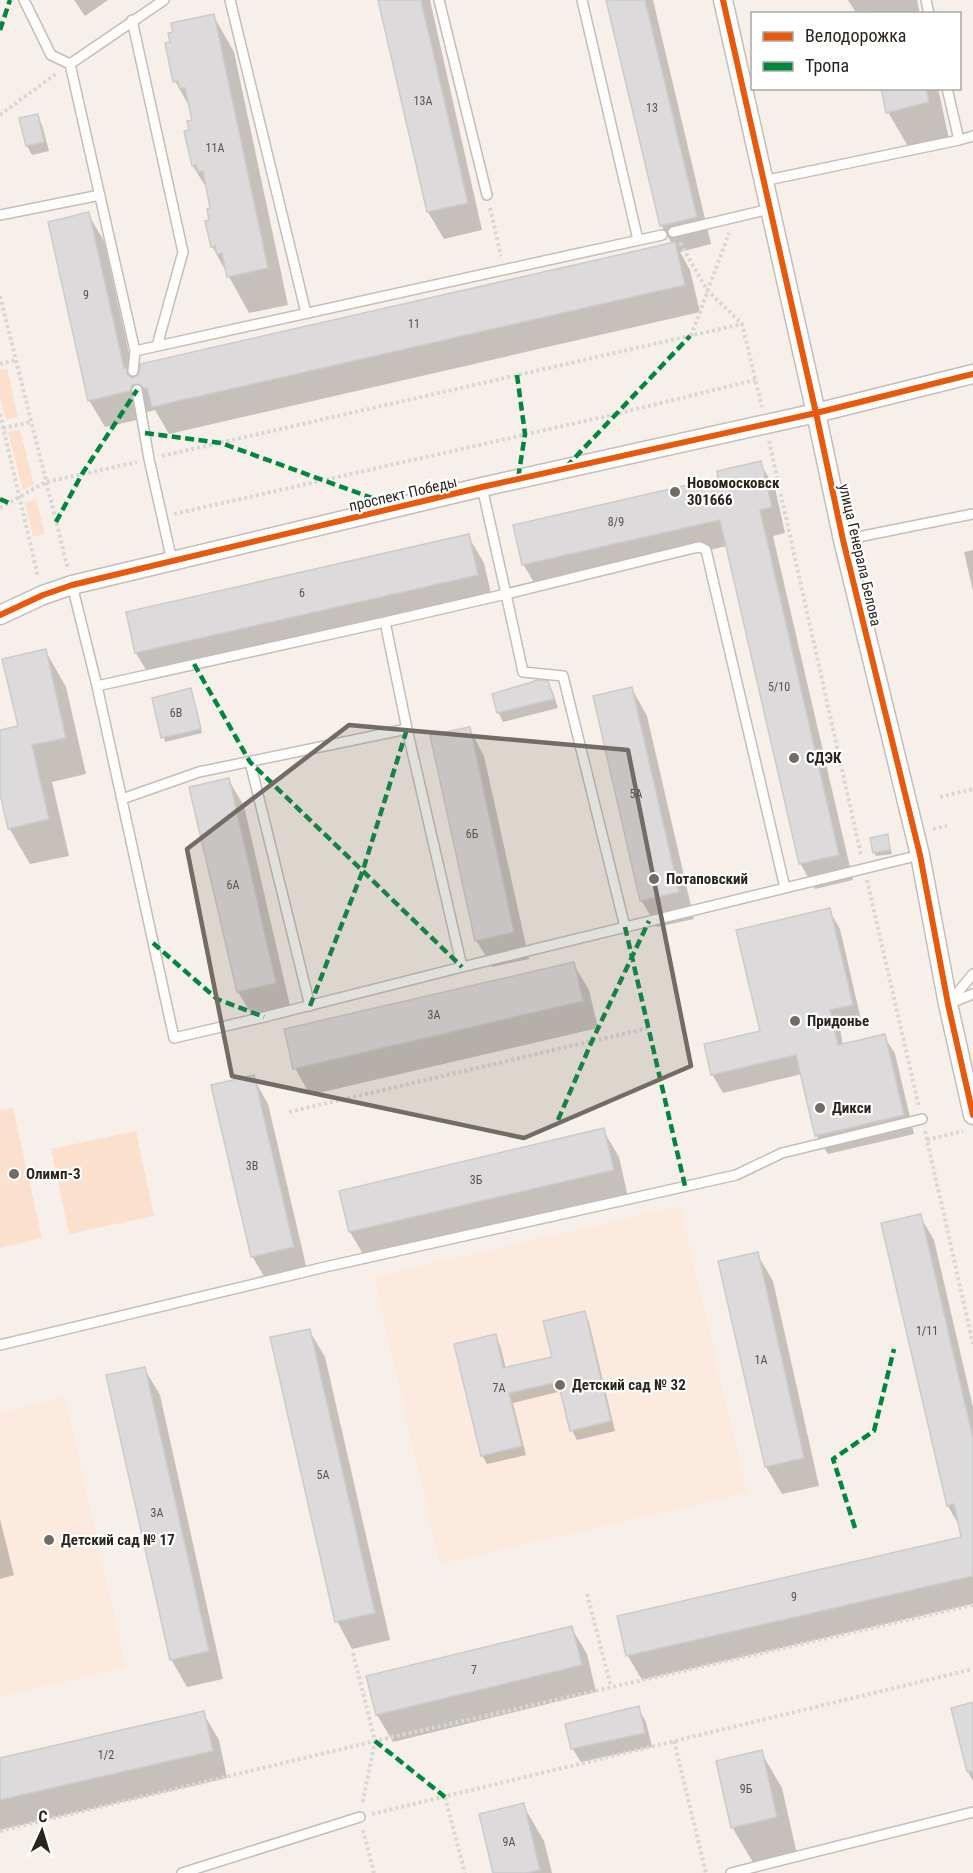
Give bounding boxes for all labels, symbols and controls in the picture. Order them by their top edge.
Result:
legend [751,12,961,90]
text: Велодорожка [805,25,906,46]
text: Тропа [805,55,849,76]
house number: 13А [414,94,432,108]
house number: 13 [646,101,658,115]
house number: 11А [206,141,224,155]
house number: 9 [83,288,89,302]
house number: 11 [408,317,420,331]
street label: проспект Победы [347,473,459,515]
place label: Новомосковск 301666 [687,474,780,509]
street label: улица Генерала Белова [835,482,885,628]
marker: Новомосковск 301666 [668,485,682,499]
house number: 8/9 [608,515,624,529]
house number: 6 [299,586,305,600]
house number: 5/10 [768,680,790,694]
house number: 6В [170,706,182,720]
place label: СДЭК [806,749,842,767]
marker: СДЭК [787,751,801,765]
house number: 5А [630,787,643,801]
house number: 6Б [466,827,479,841]
place label: Потаповский [666,870,748,888]
marker: Потаповский [647,872,661,886]
house number: 6А [227,878,240,892]
house number: 3А [428,1008,441,1022]
place label: Придонье [807,1012,869,1030]
marker: Придонье [788,1014,802,1028]
place label: Дикси [832,1099,871,1117]
marker: Дикси [813,1101,827,1115]
house number: 3В [246,1159,258,1173]
place label: Олимп-3 [26,1165,81,1183]
marker: Олимп-3 [7,1167,21,1181]
house number: 3Б [470,1173,483,1187]
house number: 1/11 [916,1324,938,1338]
house number: 1А [755,1353,768,1367]
place label: Детский сад № 32 [572,1376,686,1394]
marker: Детский сад № 32 [553,1378,567,1392]
house number: 7А [493,1381,506,1395]
house number: 5А [317,1468,330,1482]
house number: 3А [151,1506,164,1520]
place label: Детский сад № 17 [61,1531,175,1549]
marker: Детский сад № 17 [42,1533,56,1547]
house number: 9 [791,1590,797,1604]
house number: 7 [471,1663,477,1677]
house number: 1/2 [98,1748,114,1762]
house number: 9Б [740,1782,753,1796]
north arrow [12,1801,72,1861]
text: С [38,1807,48,1826]
house number: 9А [503,1835,516,1849]

